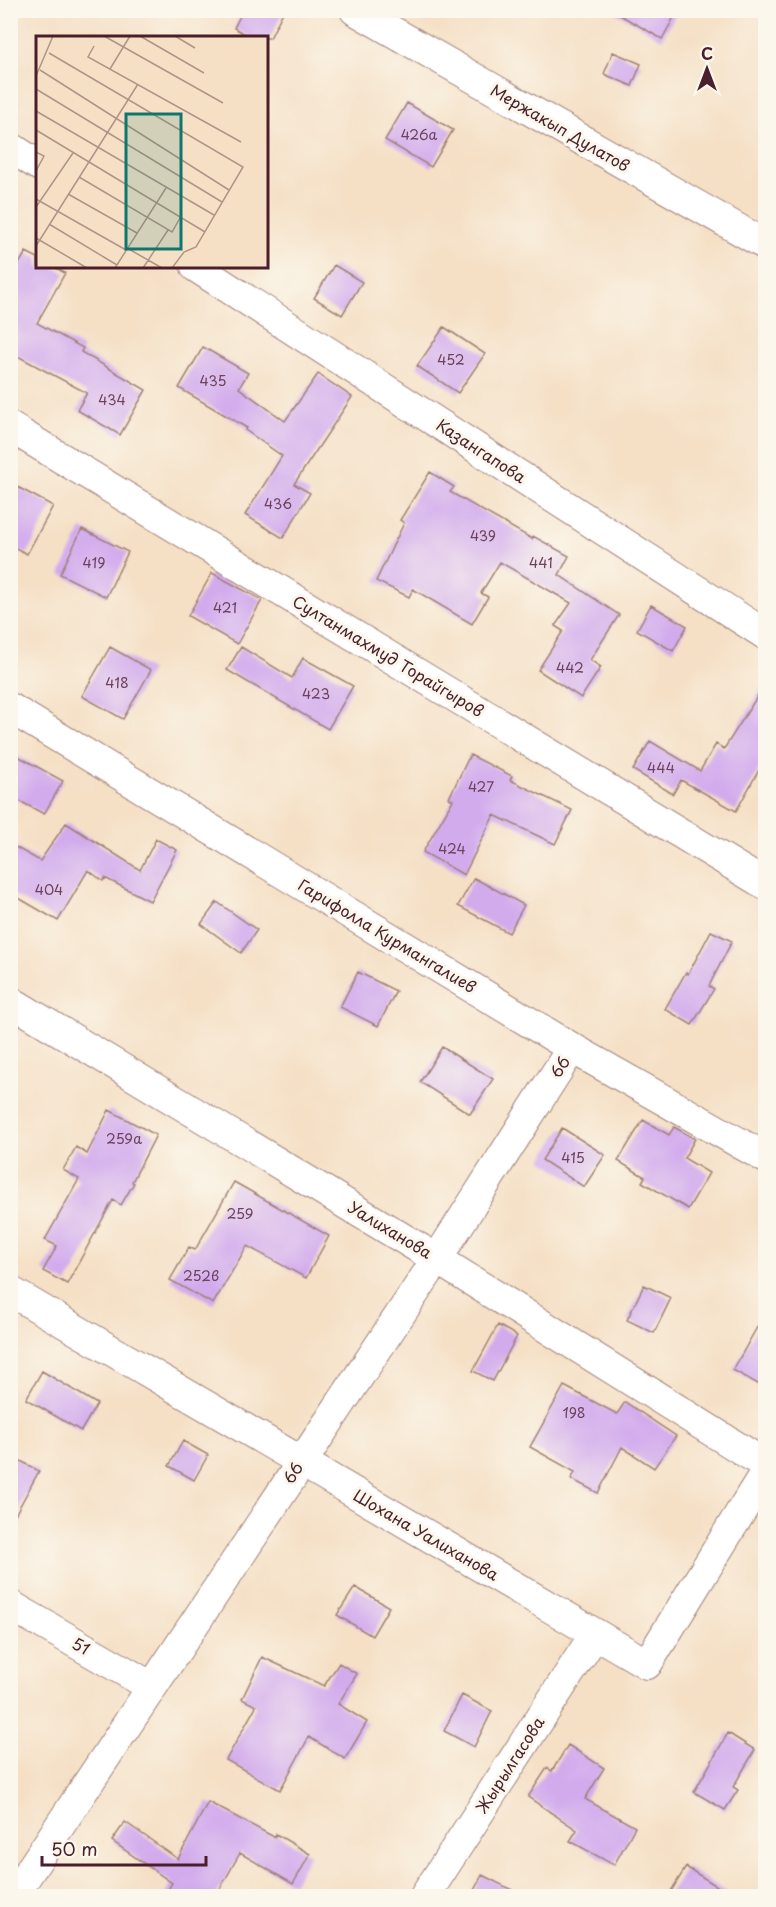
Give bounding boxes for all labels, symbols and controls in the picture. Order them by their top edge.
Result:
inset map [36,36,268,268]
north arrow [677,39,737,99]
text: С [701,41,713,65]
street label: Мержакып Дулатов [487,77,634,177]
house number: 426а [401,124,438,145]
house number: 452 [437,349,465,370]
house number: 435 [200,370,226,391]
house number: 434 [98,389,126,410]
street label: Казангапова [432,412,531,488]
house number: 436 [264,493,292,514]
house number: 439 [470,525,496,546]
house number: 419 [83,552,105,573]
house number: 441 [529,552,553,573]
street label: Султанмахмуд Торайгыров [288,588,489,722]
house number: 421 [213,597,237,618]
house number: 442 [556,657,584,678]
house number: 418 [105,672,129,693]
house number: 423 [302,683,330,704]
house number: 444 [647,757,675,778]
house number: 427 [468,776,494,797]
house number: 424 [438,838,466,859]
street label: Гарифолла Курмангалиев [294,872,481,998]
house number: 404 [35,879,63,900]
street label: 66 [543,1051,575,1082]
house number: 259а [106,1128,142,1149]
house number: 415 [561,1147,585,1168]
street label: Уалиханова [344,1195,437,1264]
house number: 259 [226,1203,254,1224]
house number: 252в [183,1265,219,1286]
house number: 198 [562,1402,586,1423]
street label: 66 [276,1457,308,1488]
street label: Шохана Уалиханова [349,1483,504,1586]
street label: 51 [68,1630,95,1660]
street label: Жырылгасова [469,1711,549,1818]
scale bar [42,1829,206,1867]
text: 50 m [51,1835,98,1862]

